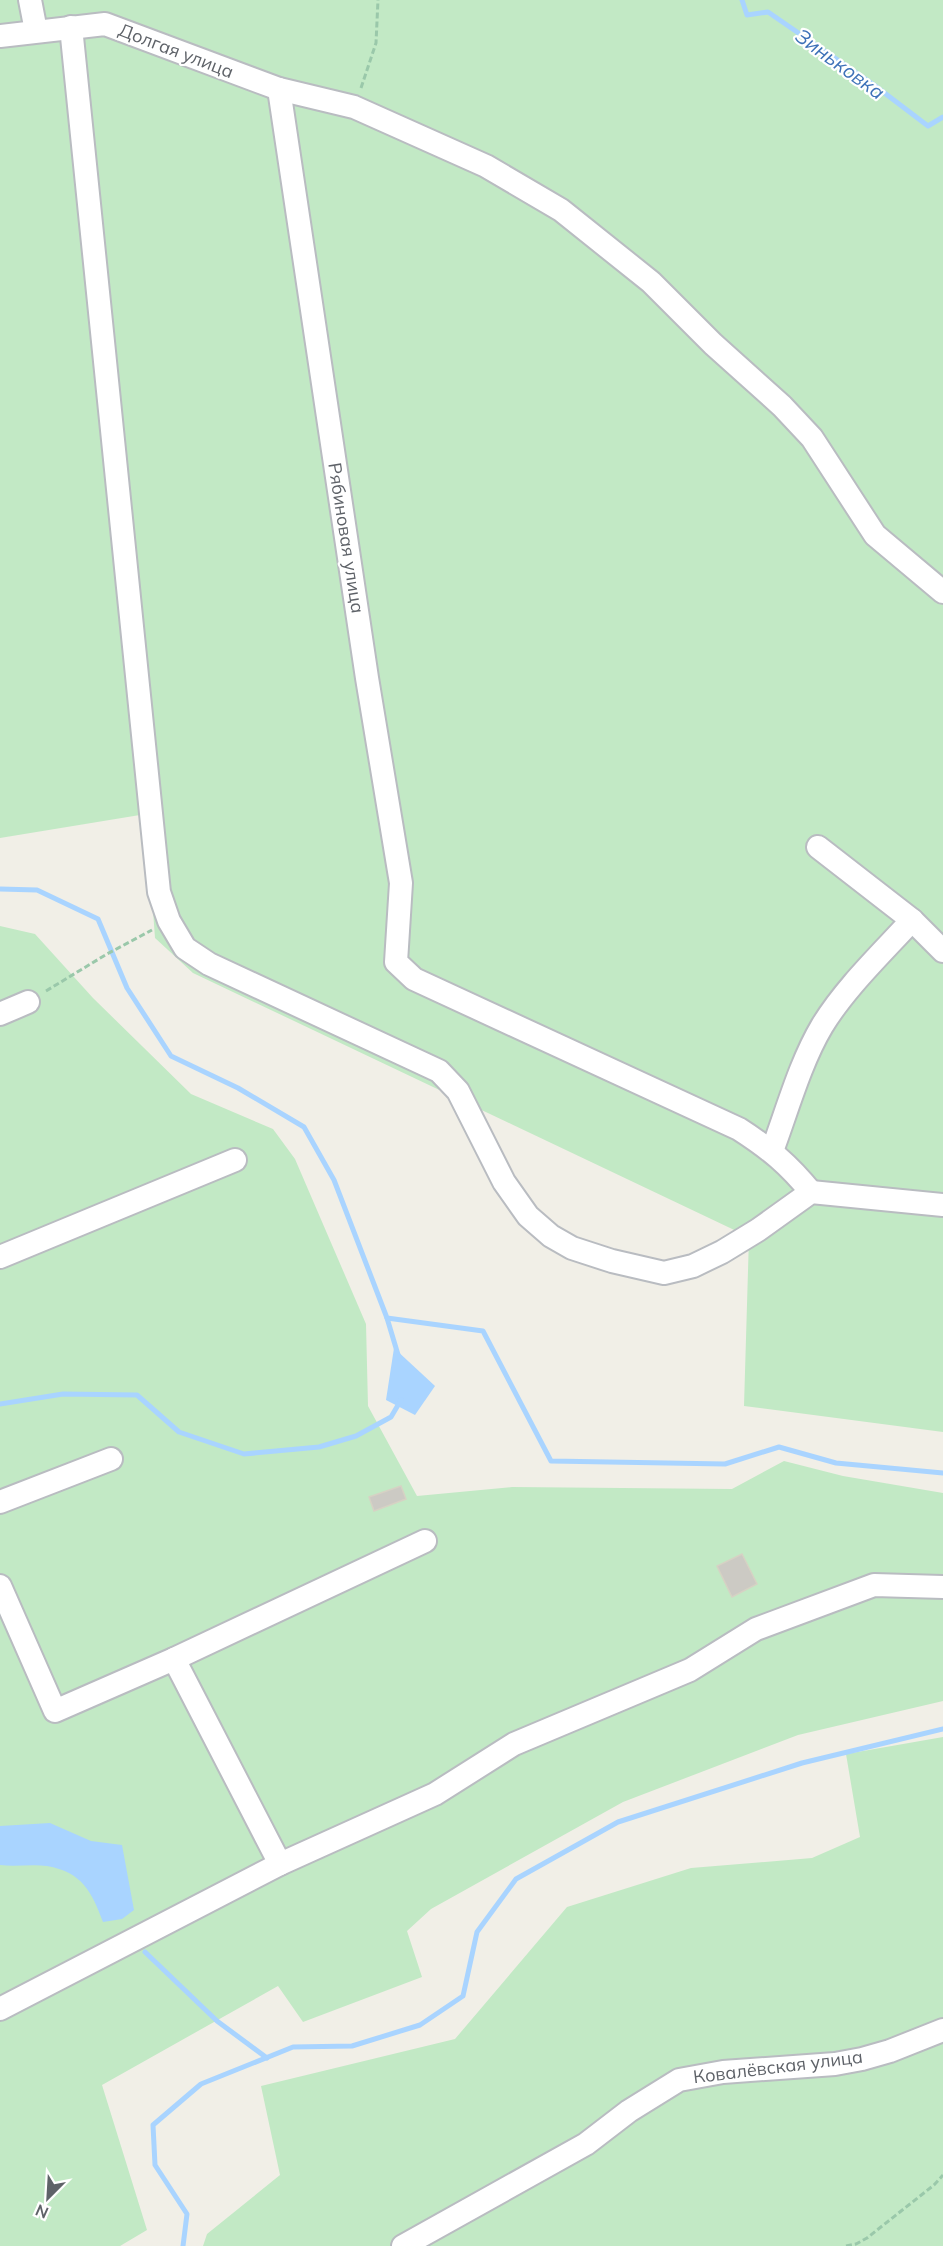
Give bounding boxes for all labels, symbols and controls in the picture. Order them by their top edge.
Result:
street label: Долгая улица [115,18,237,83]
water label: Зиньковка [791,23,890,104]
street label: Рябиновая улица [323,461,370,615]
street label: Ковалёвская улица [692,2045,864,2088]
north arrow [18,2168,78,2228]
text: N [32,2200,51,2223]

